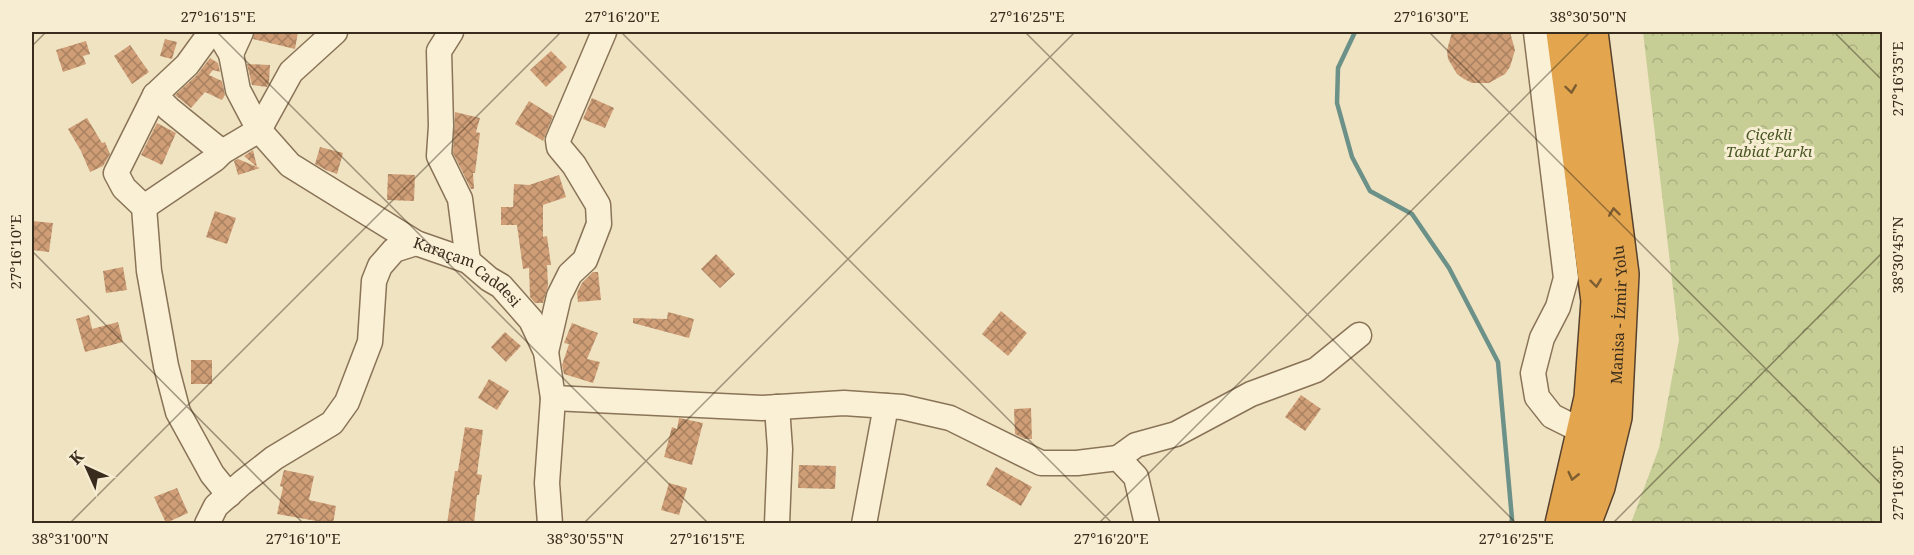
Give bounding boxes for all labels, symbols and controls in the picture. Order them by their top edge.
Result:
text: 27°16'15"E [180,6,256,26]
text: 27°16'20"E [584,6,660,26]
text: 27°16'25"E [989,6,1065,26]
text: 27°16'30"E [1393,6,1469,26]
text: 38°30'50"N [1549,6,1627,26]
text: 27°16'35"E [1887,41,1907,117]
one-way arrow [1564,85,1576,94]
park label: Çiçekli Tabiat Parkı [1726,124,1813,161]
one-way arrow [1608,208,1621,217]
text: 27°16'10"E [5,214,25,290]
text: 38°30'45"N [1887,216,1907,294]
street label: Karaçam Caddesi [411,232,526,311]
street label: Manisa - İzmir Yolu [1606,244,1631,385]
one-way arrow [1589,278,1601,287]
north arrow [57,438,117,498]
text: K [64,445,89,469]
text: 27°16'30"E [1887,445,1907,521]
one-way arrow [1568,470,1581,480]
text: 38°31'00"N [31,528,109,548]
text: 27°16'10"E [265,528,341,548]
text: 38°30'55"N [546,528,624,548]
text: 27°16'15"E [669,528,745,548]
text: 27°16'20"E [1073,528,1149,548]
text: 27°16'25"E [1478,528,1554,548]

